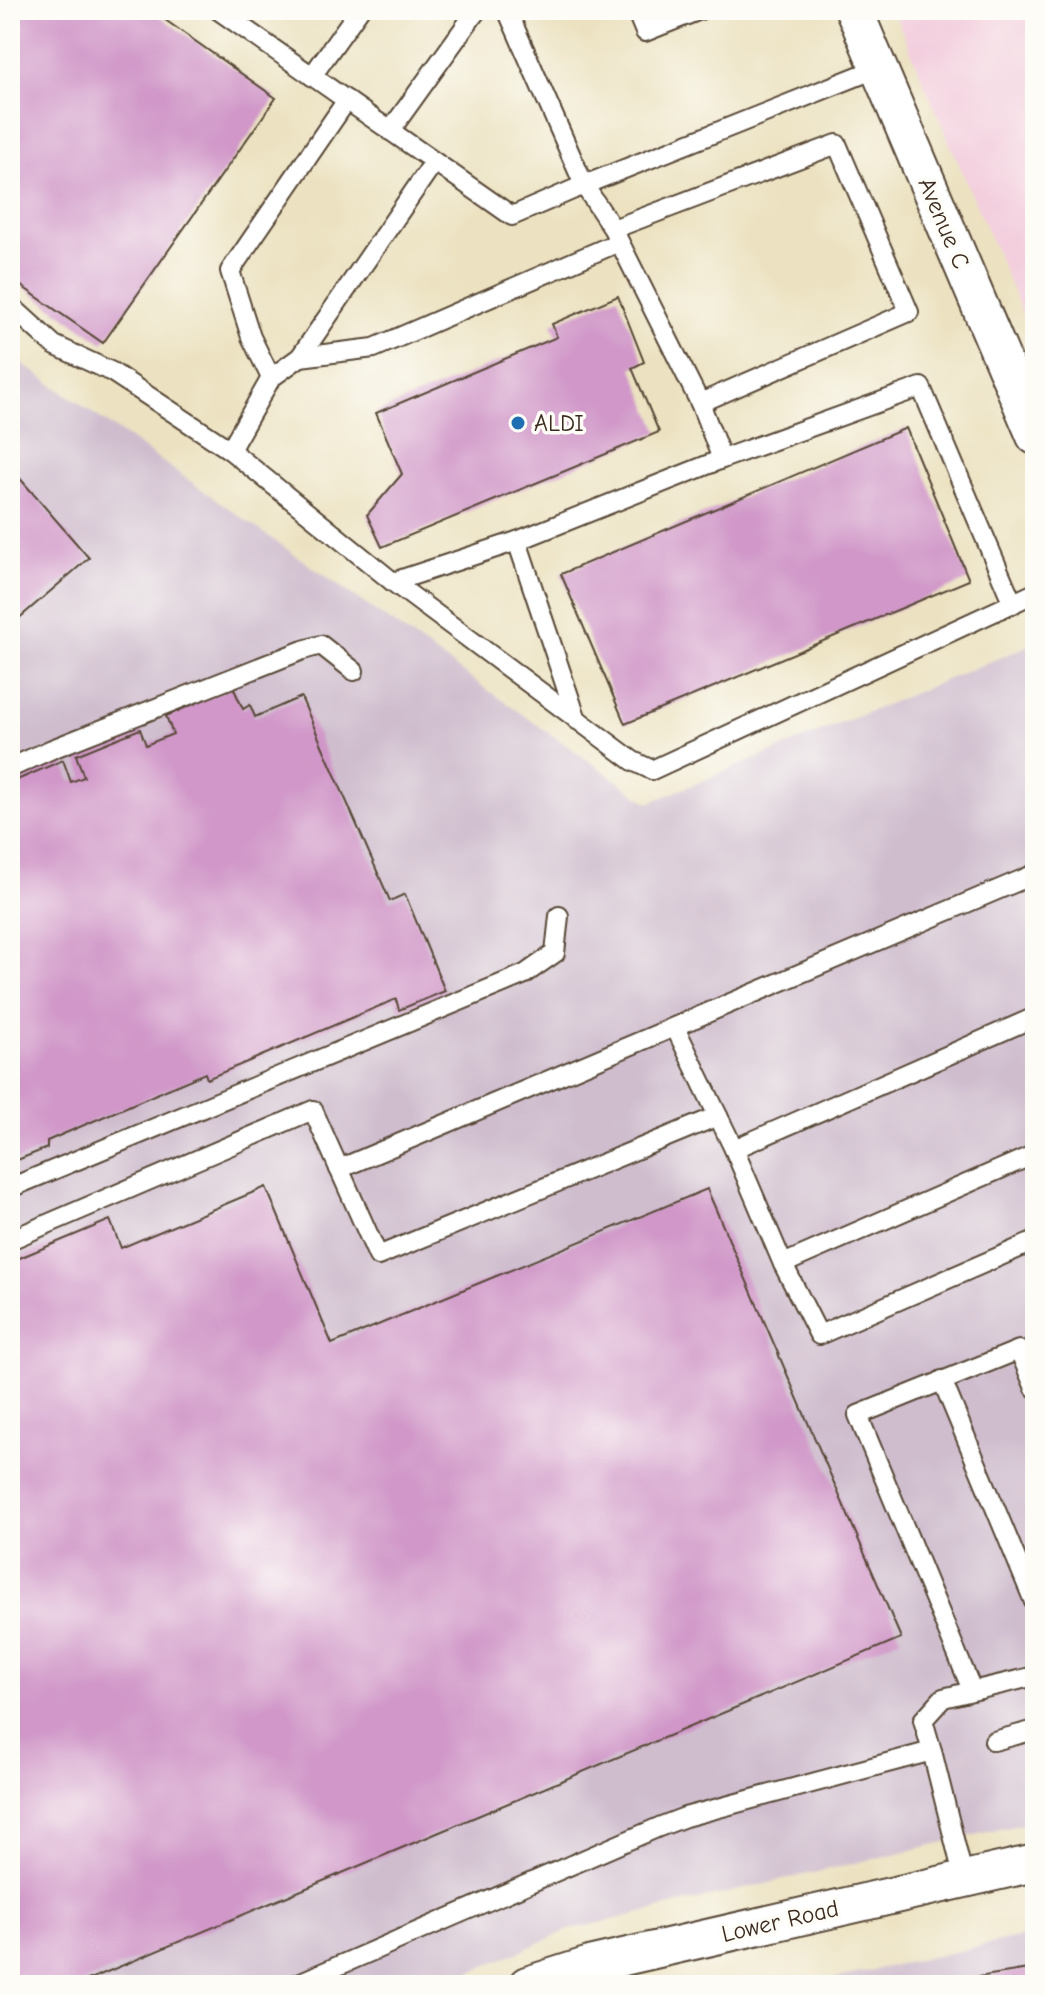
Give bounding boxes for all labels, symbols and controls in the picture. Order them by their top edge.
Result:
street label: Avenue C [912,173,976,273]
place label: ALDI [534,409,584,437]
marker: ALDI [509,414,527,432]
street label: Lower Road [719,1894,841,1948]

